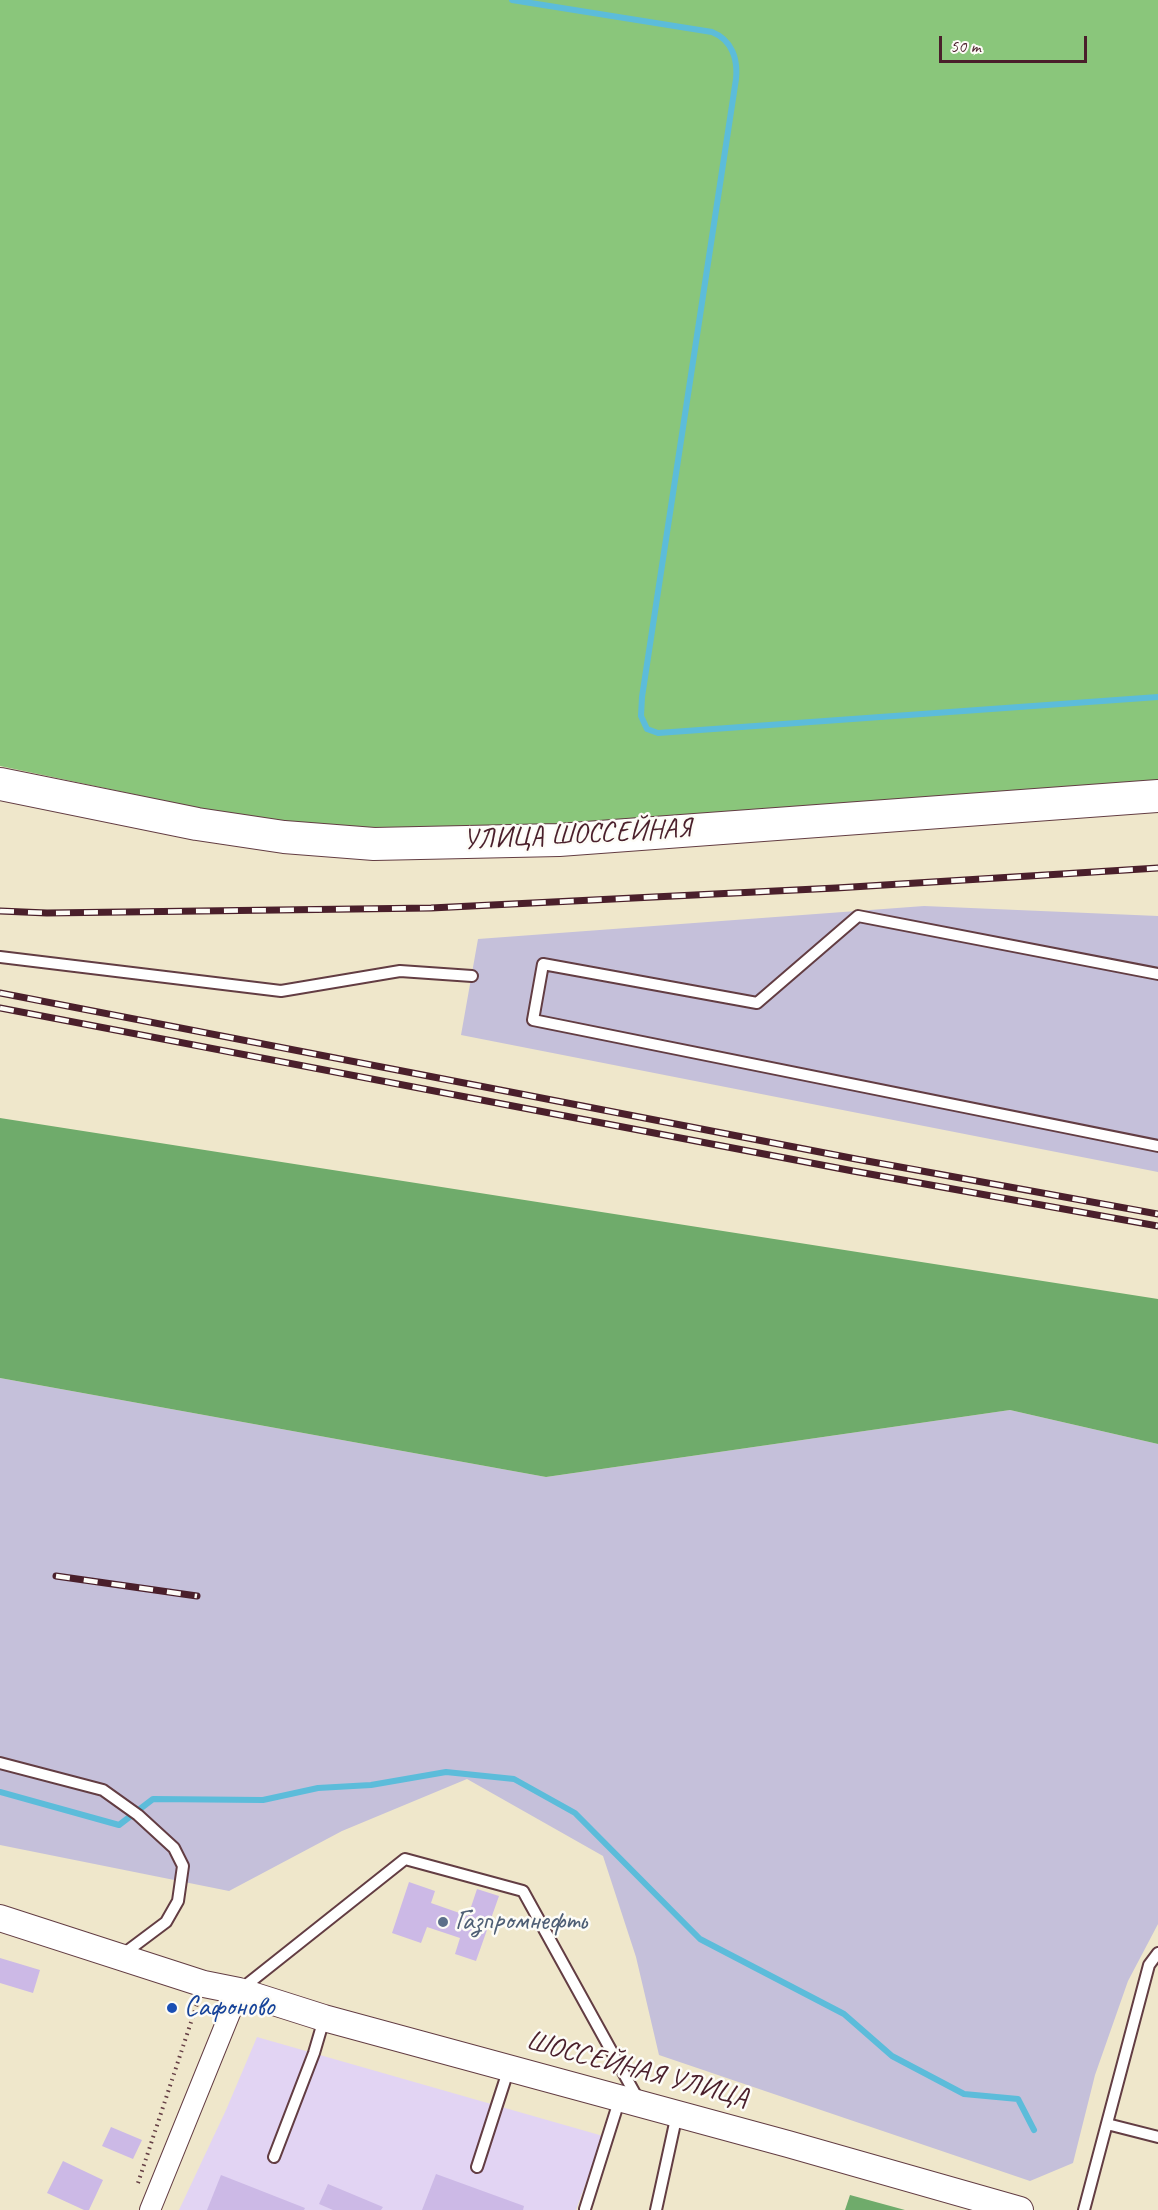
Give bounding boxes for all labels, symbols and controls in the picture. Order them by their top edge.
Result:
scale bar [942,24,1090,62]
text: 50 m [950,35,981,57]
street label: УЛИЦА ШОССЕЙНАЯ [462,812,692,858]
place label: Газпромнефть [455,1905,587,1939]
marker: Газпромнефть [436,1915,450,1929]
place label: Сафоново [184,1991,274,2025]
marker: Сафоново [165,2001,179,2015]
street label: ШОССЕЙНАЯ УЛИЦА [522,2024,752,2116]

